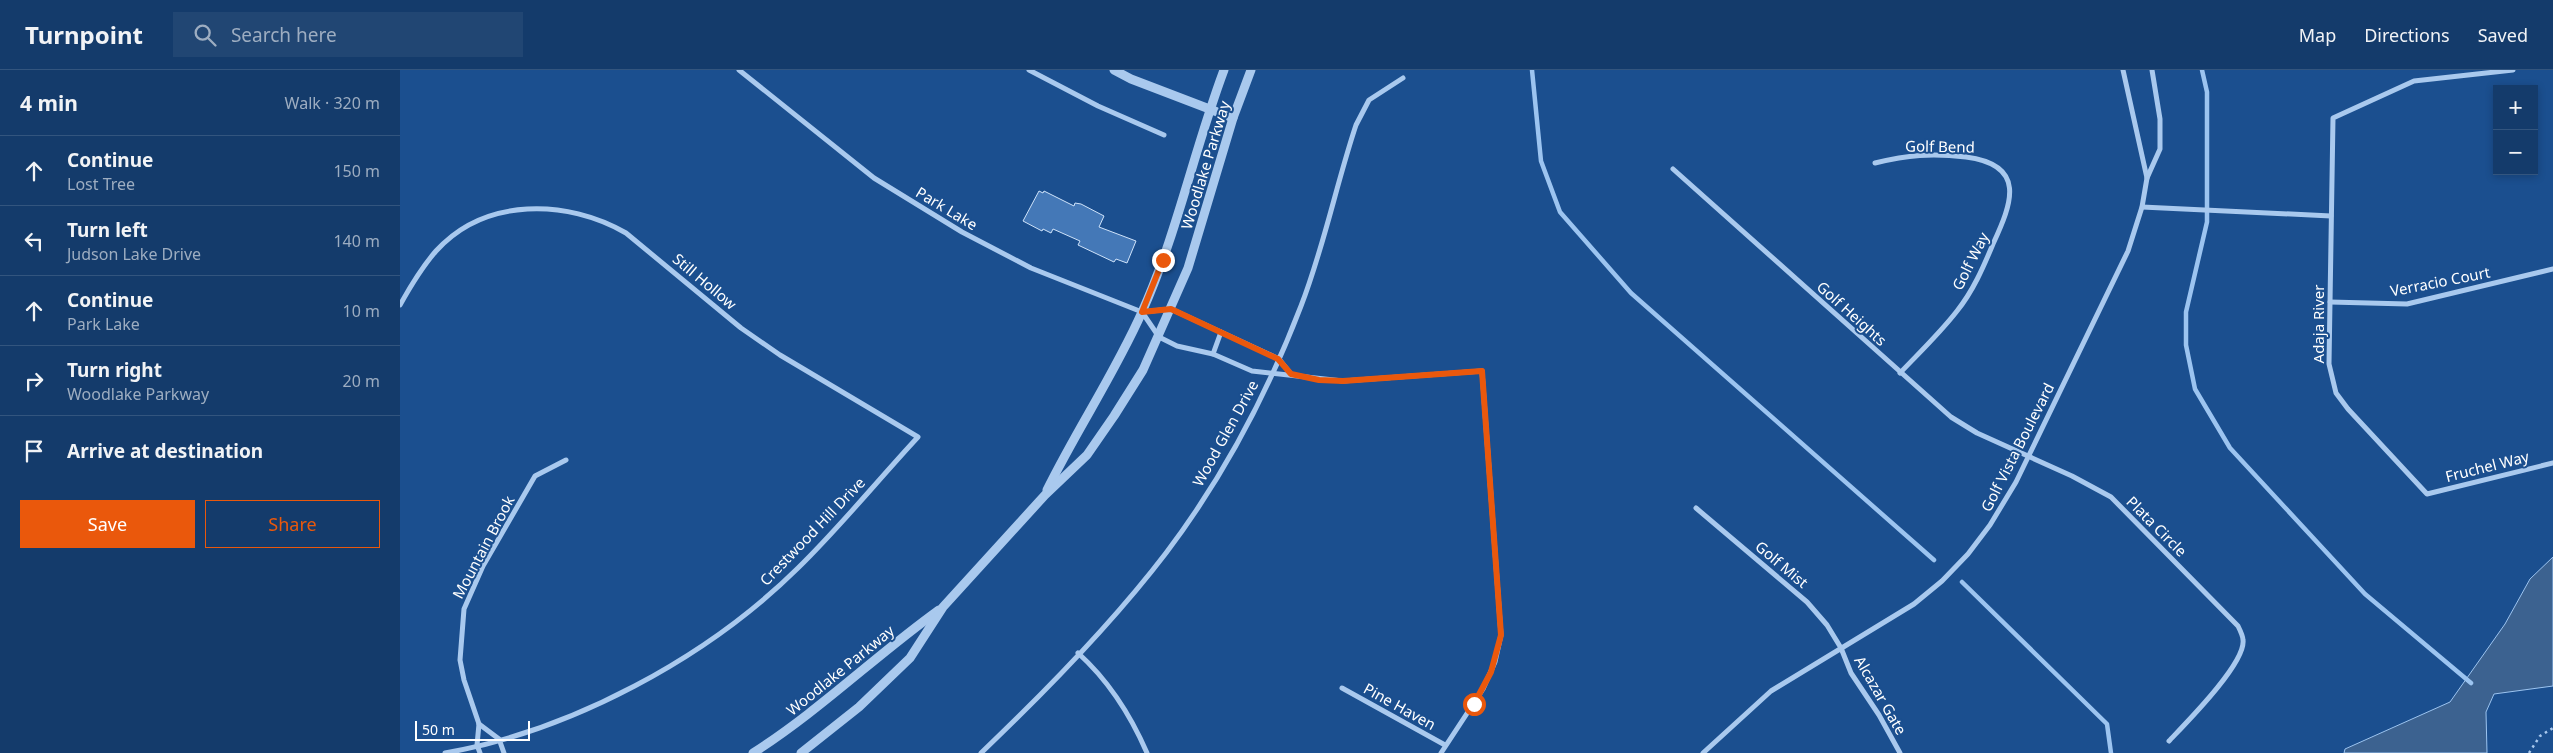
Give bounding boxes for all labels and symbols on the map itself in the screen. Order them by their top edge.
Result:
street label: Woodlake Parkway [1176,98,1234,232]
street label: Golf Bend [1905,135,1975,157]
street label: Park Lake [913,182,981,234]
street label: Golf Way [1947,228,1993,293]
street label: Still Hollow [669,248,741,314]
route end [1152,249,1175,272]
street label: Verracio Court [2388,261,2492,300]
street label: Golf Heights [1813,276,1891,350]
street label: Adaja River [2308,285,2328,363]
street label: Wood Glen Drive [1188,376,1262,490]
street label: Golf Vista Boulevard [1976,379,2058,515]
street label: Fruchel Way [2443,446,2531,486]
street label: Crestwood Hill Drive [755,473,869,589]
street label: Plata Circle [2122,491,2192,561]
street label: Mountain Brook [447,492,519,602]
street label: Golf Mist [1751,536,1813,592]
street label: Woodlake Parkway [782,620,898,720]
street label: Alcazar Gate [1850,652,1912,738]
street label: Pine Haven [1360,678,1440,734]
route start [1463,693,1486,716]
scale bar [415,718,530,741]

